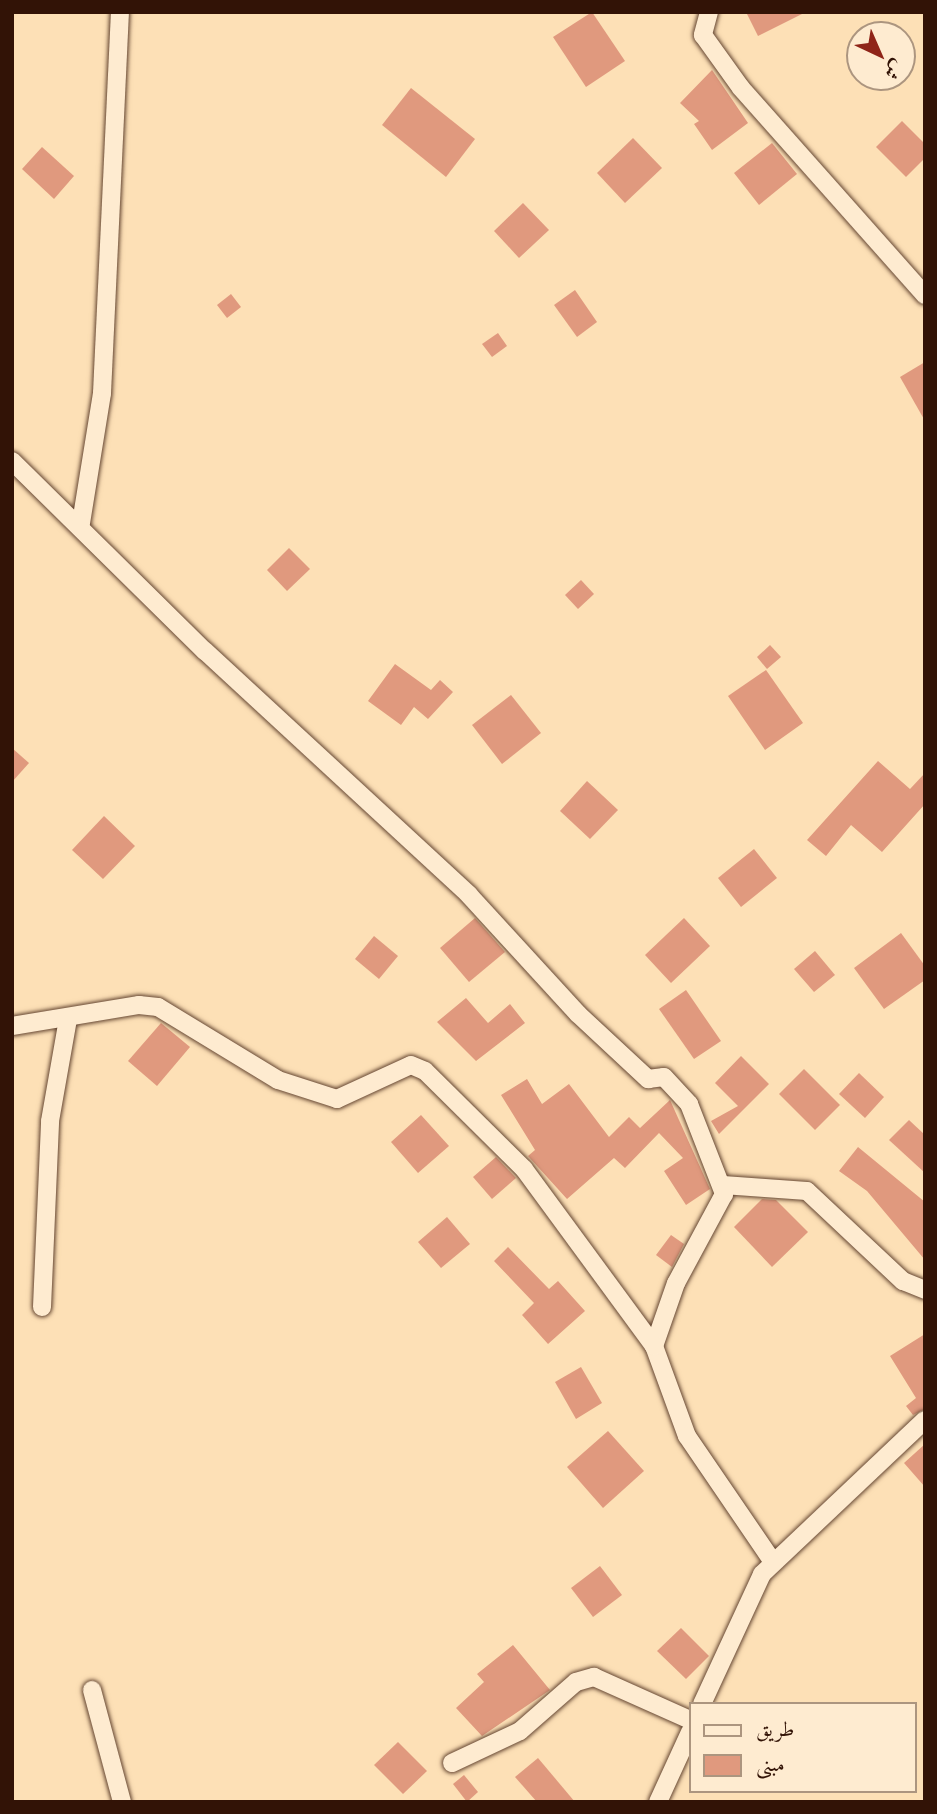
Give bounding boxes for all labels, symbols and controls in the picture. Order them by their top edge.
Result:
north arrow [846,21,916,91]
text: ش [880,55,909,85]
legend [688,1702,916,1793]
text: طريق [756,1716,794,1741]
text: مبنى [756,1751,785,1776]

